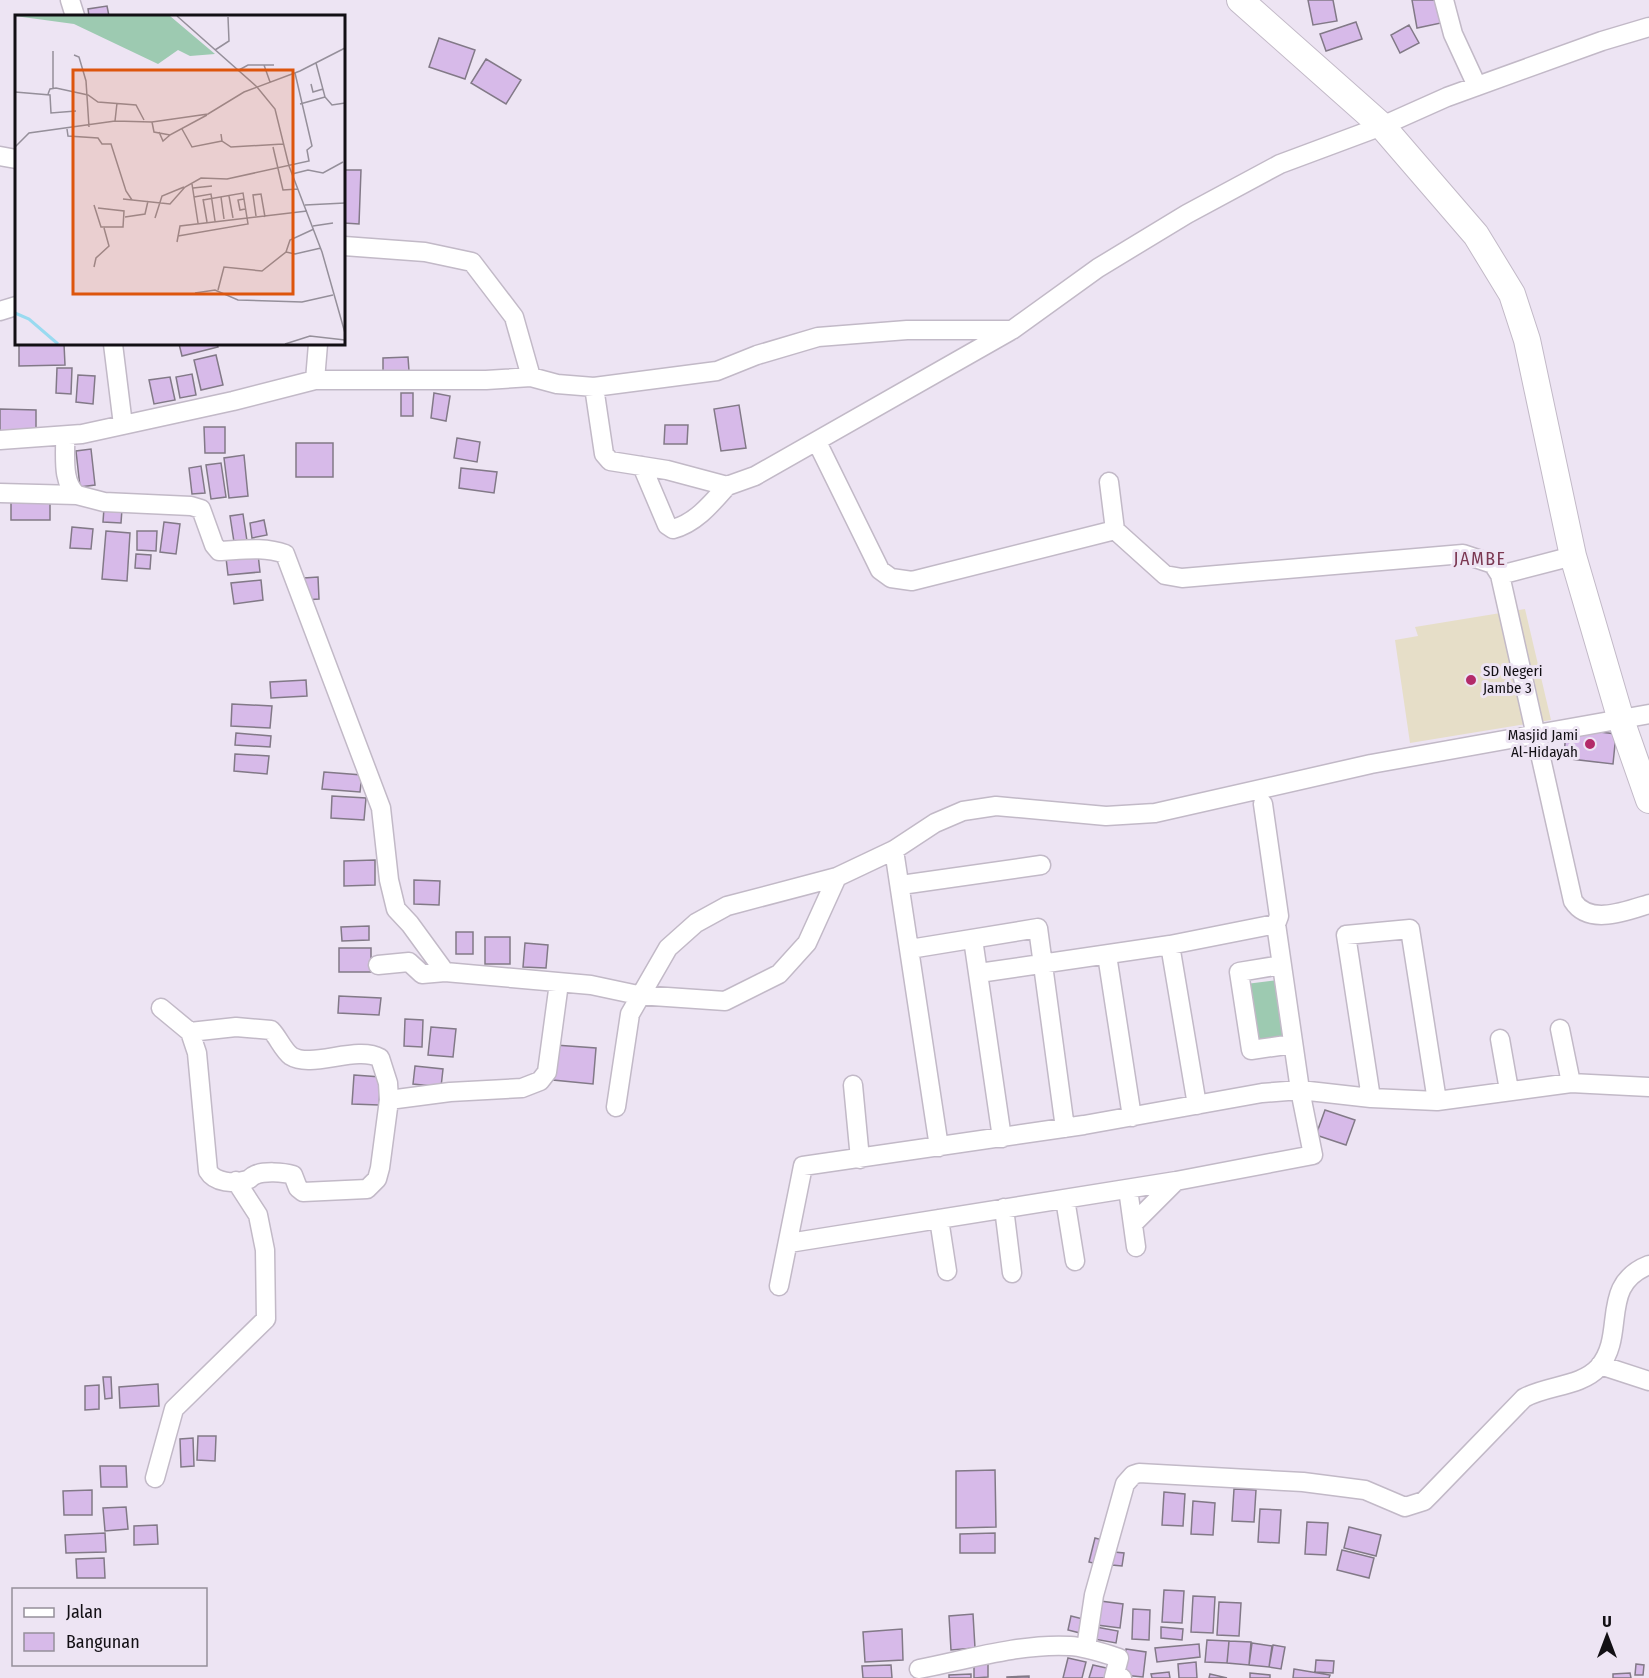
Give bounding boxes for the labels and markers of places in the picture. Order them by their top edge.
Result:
place label: SD Negeri Jambe 3 [1483,662,1542,697]
marker: SD Negeri Jambe 3 [1464,673,1478,687]
place label: Masjid Jami Al-Hidayah [1508,726,1578,761]
marker: Masjid Jami Al-Hidayah [1583,737,1597,751]

